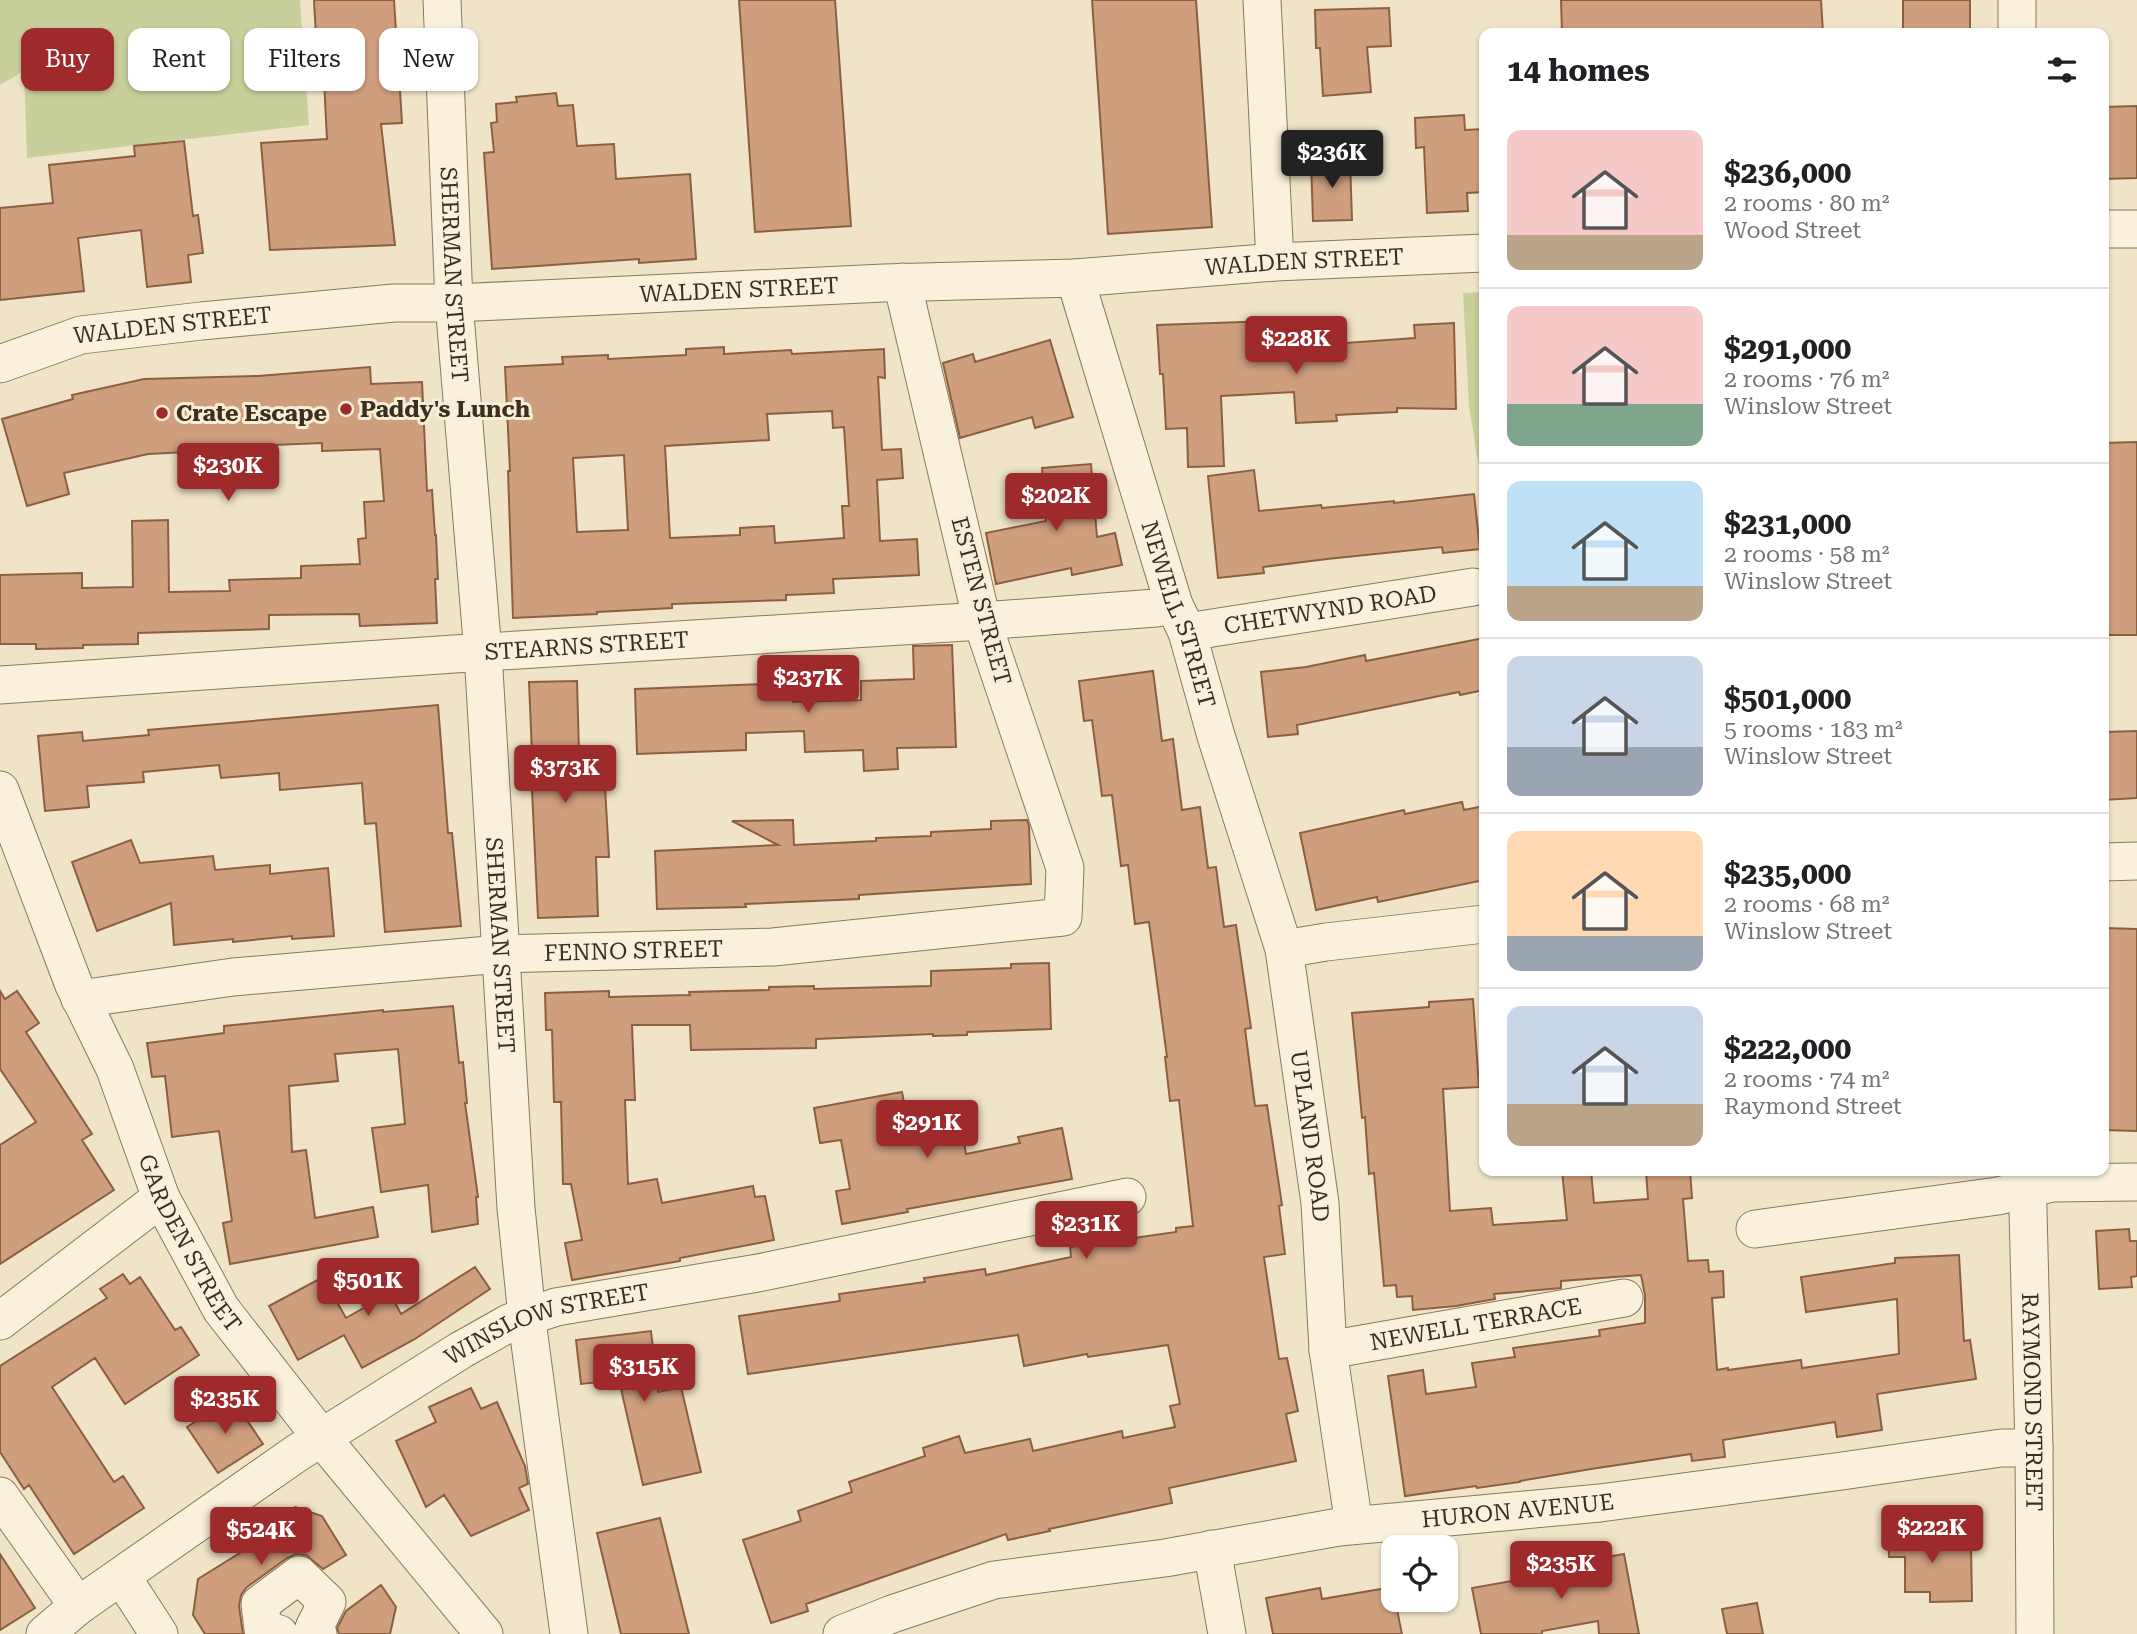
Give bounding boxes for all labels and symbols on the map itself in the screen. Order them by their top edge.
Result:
pin: $236K [1283,130,1381,190]
street label: SHERMAN STREET [435,166,474,384]
street label: WALDEN STREET [1203,243,1404,281]
street label: WALDEN STREET [639,272,839,308]
street label: WALDEN STREET [72,301,273,349]
pin: $228K [1247,316,1345,376]
place label: Paddy's Lunch [360,396,531,423]
place label: Crate Escape [176,400,327,427]
marker: Paddy's Lunch [338,401,354,417]
marker: Crate Escape [154,405,170,421]
pin: $230K [179,444,277,503]
pin: $202K [1007,474,1105,533]
street label: ESTEN STREET [946,514,1016,688]
street label: NEWELL STREET [1136,517,1221,711]
street label: CHETWYND ROAD [1222,579,1438,639]
street label: STEARNS STREET [484,626,690,666]
pin: $237K [759,656,857,715]
pin: $373K [516,746,614,805]
street label: SHERMAN STREET [480,836,520,1054]
street label: FENNO STREET [543,935,723,966]
street label: UPLAND ROAD [1285,1048,1335,1223]
pin: $291K [878,1100,976,1160]
street label: GARDEN STREET [133,1151,247,1337]
pin: $231K [1037,1202,1135,1261]
pin: $501K [319,1258,417,1318]
street label: WINSLOW STREET [439,1278,651,1371]
street label: NEWELL TERRACE [1368,1292,1584,1356]
street label: RAYMOND STREET [2017,1292,2048,1511]
pin: $315K [595,1344,693,1404]
pin: $235K [176,1376,274,1436]
street label: HURON AVENUE [1420,1488,1616,1533]
pin: $222K [1883,1506,1981,1565]
pin: $524K [212,1508,310,1567]
pin: $235K [1512,1542,1610,1601]

